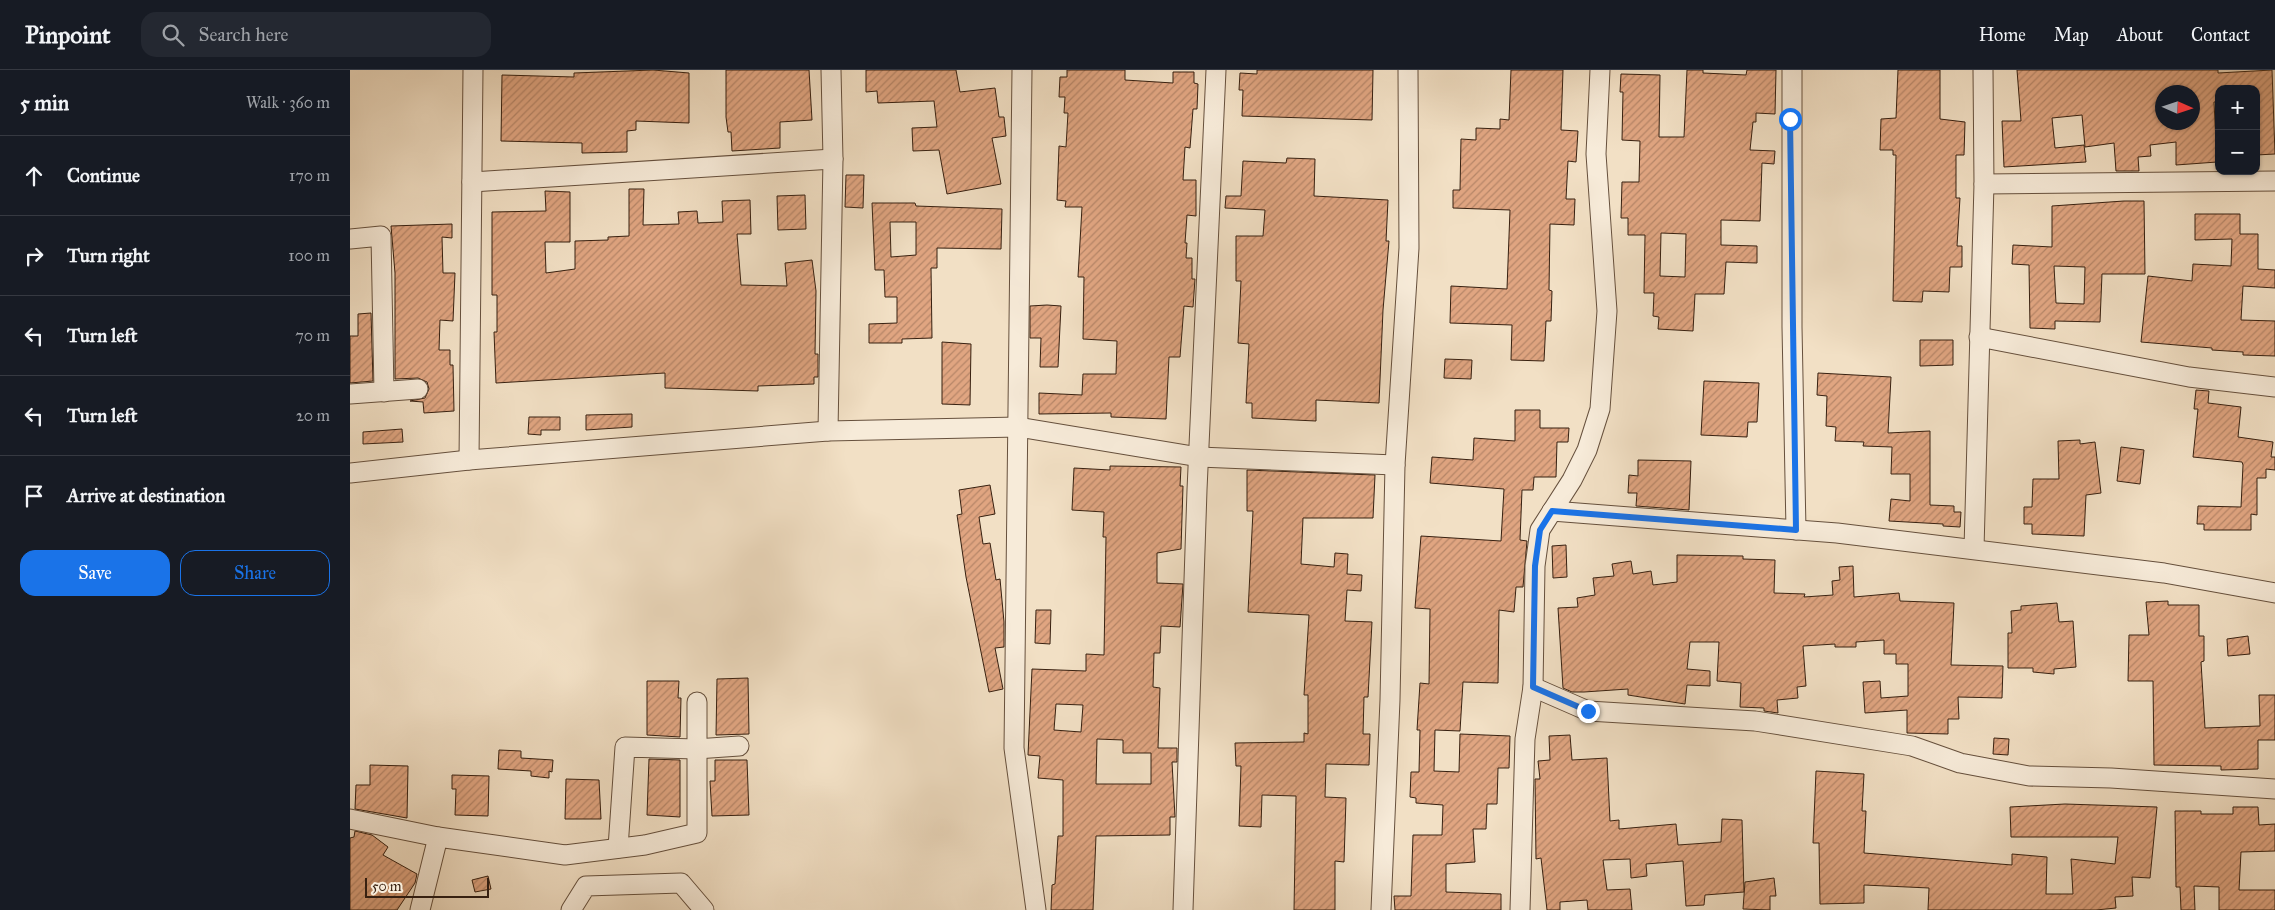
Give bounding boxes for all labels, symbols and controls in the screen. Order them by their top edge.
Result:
search box [141,12,491,57]
text: Pinpoint [25,20,111,50]
icon: search [159,21,187,49]
text: Search here [199,23,289,46]
text: Home [1979,24,2026,46]
text: Map [2054,24,2089,46]
text: About [2117,24,2163,46]
text: Contact [2191,24,2250,46]
north arrow [2155,85,2200,130]
map controls [2215,85,2260,175]
button: + [2215,85,2260,130]
text: 5 min [20,90,69,116]
text: Walk · 360 m [246,93,330,112]
route start [1779,108,1802,131]
button: − [2215,130,2260,175]
icon: ahead [20,162,48,190]
text: Continue [67,164,140,187]
text: 170 m [289,166,330,185]
icon: right [20,242,48,270]
text: Turn right [67,244,150,267]
text: 100 m [288,246,330,265]
icon: left [20,322,48,350]
text: Turn left [67,324,137,347]
text: 70 m [295,326,330,345]
icon: left [20,402,48,430]
text: Turn left [67,404,137,427]
text: 20 m [296,406,330,425]
icon: arrive [20,482,48,510]
text: Arrive at destination [67,484,225,507]
button: Save [20,550,170,596]
button: Share [180,550,330,596]
route end [1577,700,1600,723]
scale bar [365,875,489,898]
text: 50 m [372,878,401,895]

